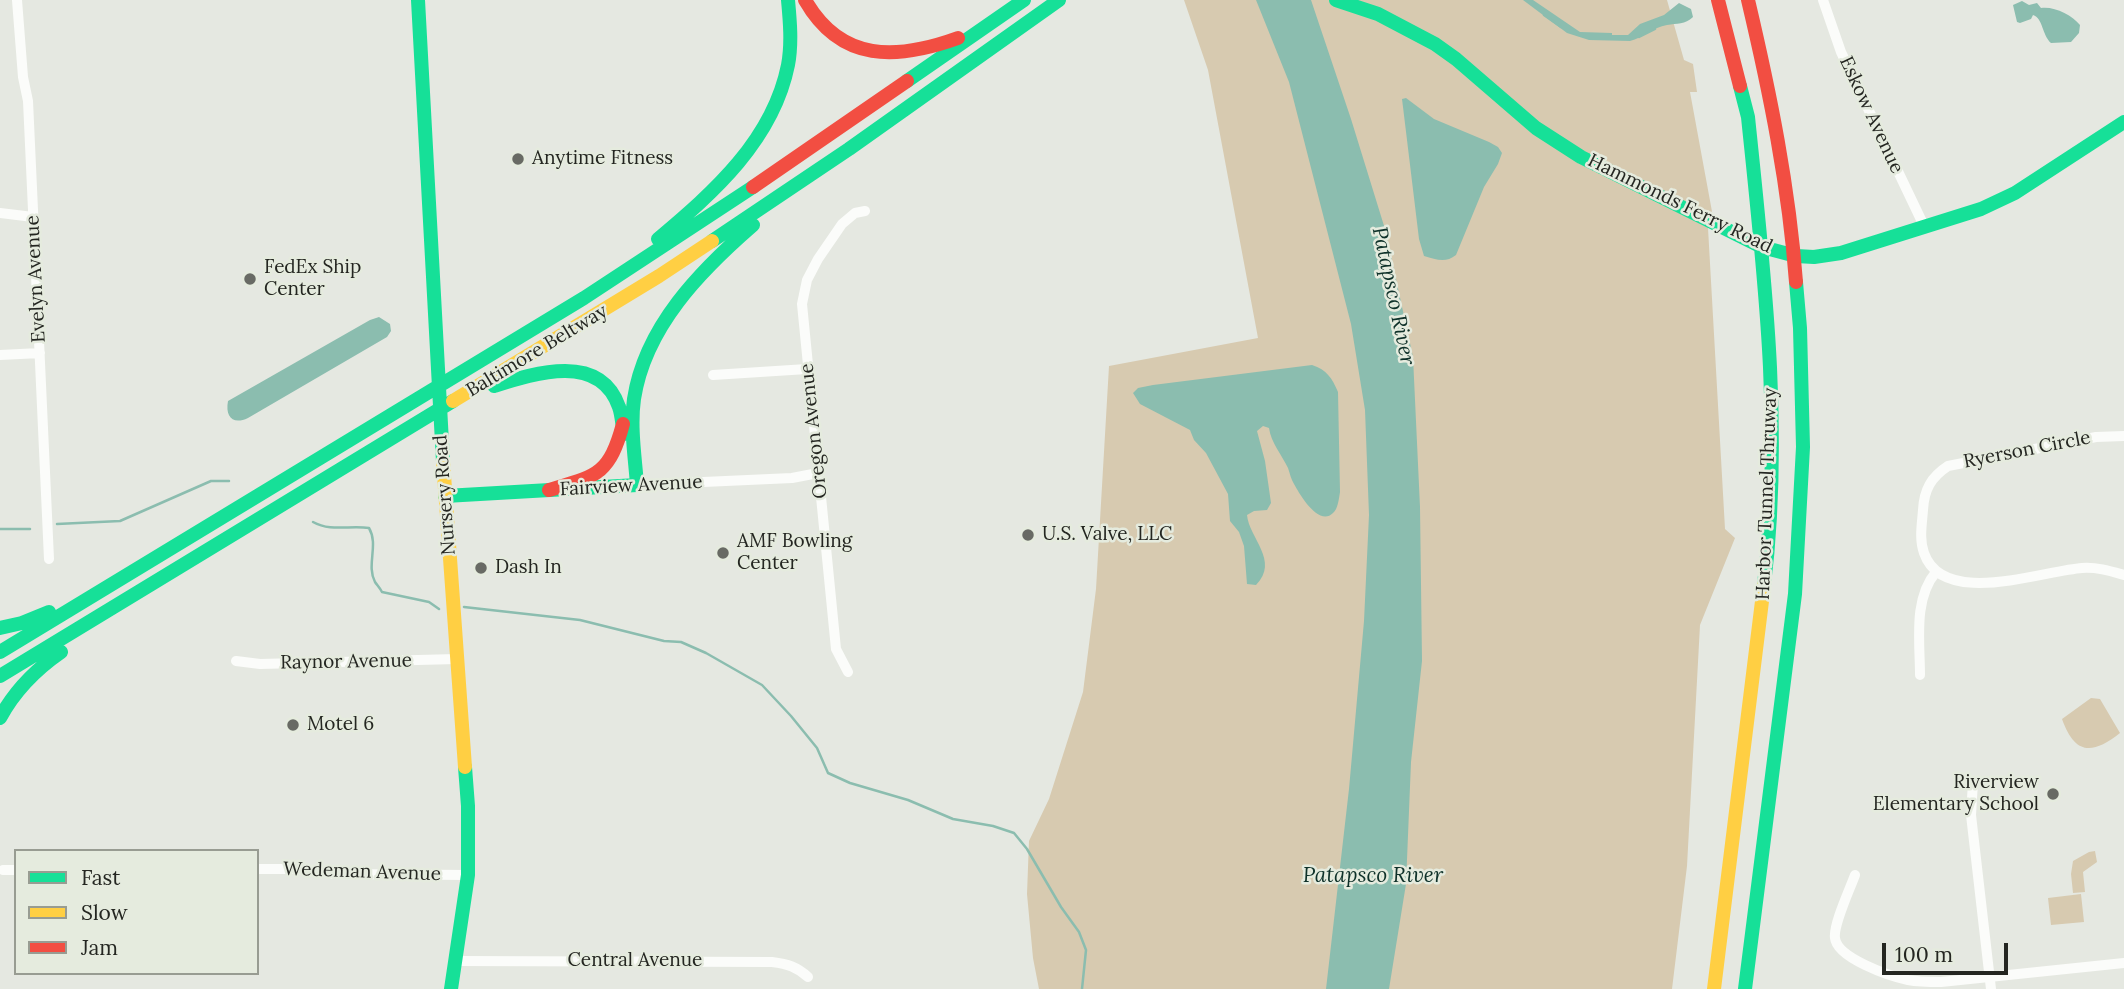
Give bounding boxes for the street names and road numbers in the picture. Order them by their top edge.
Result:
street label: Eskow Avenue [1834,53,1908,177]
street label: Hammonds Ferry Road [1584,149,1776,259]
street label: Evelyn Avenue [21,215,51,343]
street label: Baltimore Beltway [462,300,612,402]
street label: Oregon Avenue [796,362,832,500]
street label: Harbor Tunnel Thruway [1752,387,1782,601]
street label: Ryerson Circle [1962,427,2092,473]
street label: Nursery Road [429,434,461,556]
street label: Fairview Avenue [559,471,703,501]
street label: Raynor Avenue [280,649,412,675]
street label: Wedeman Avenue [283,858,441,886]
street label: Central Avenue [568,950,702,972]

